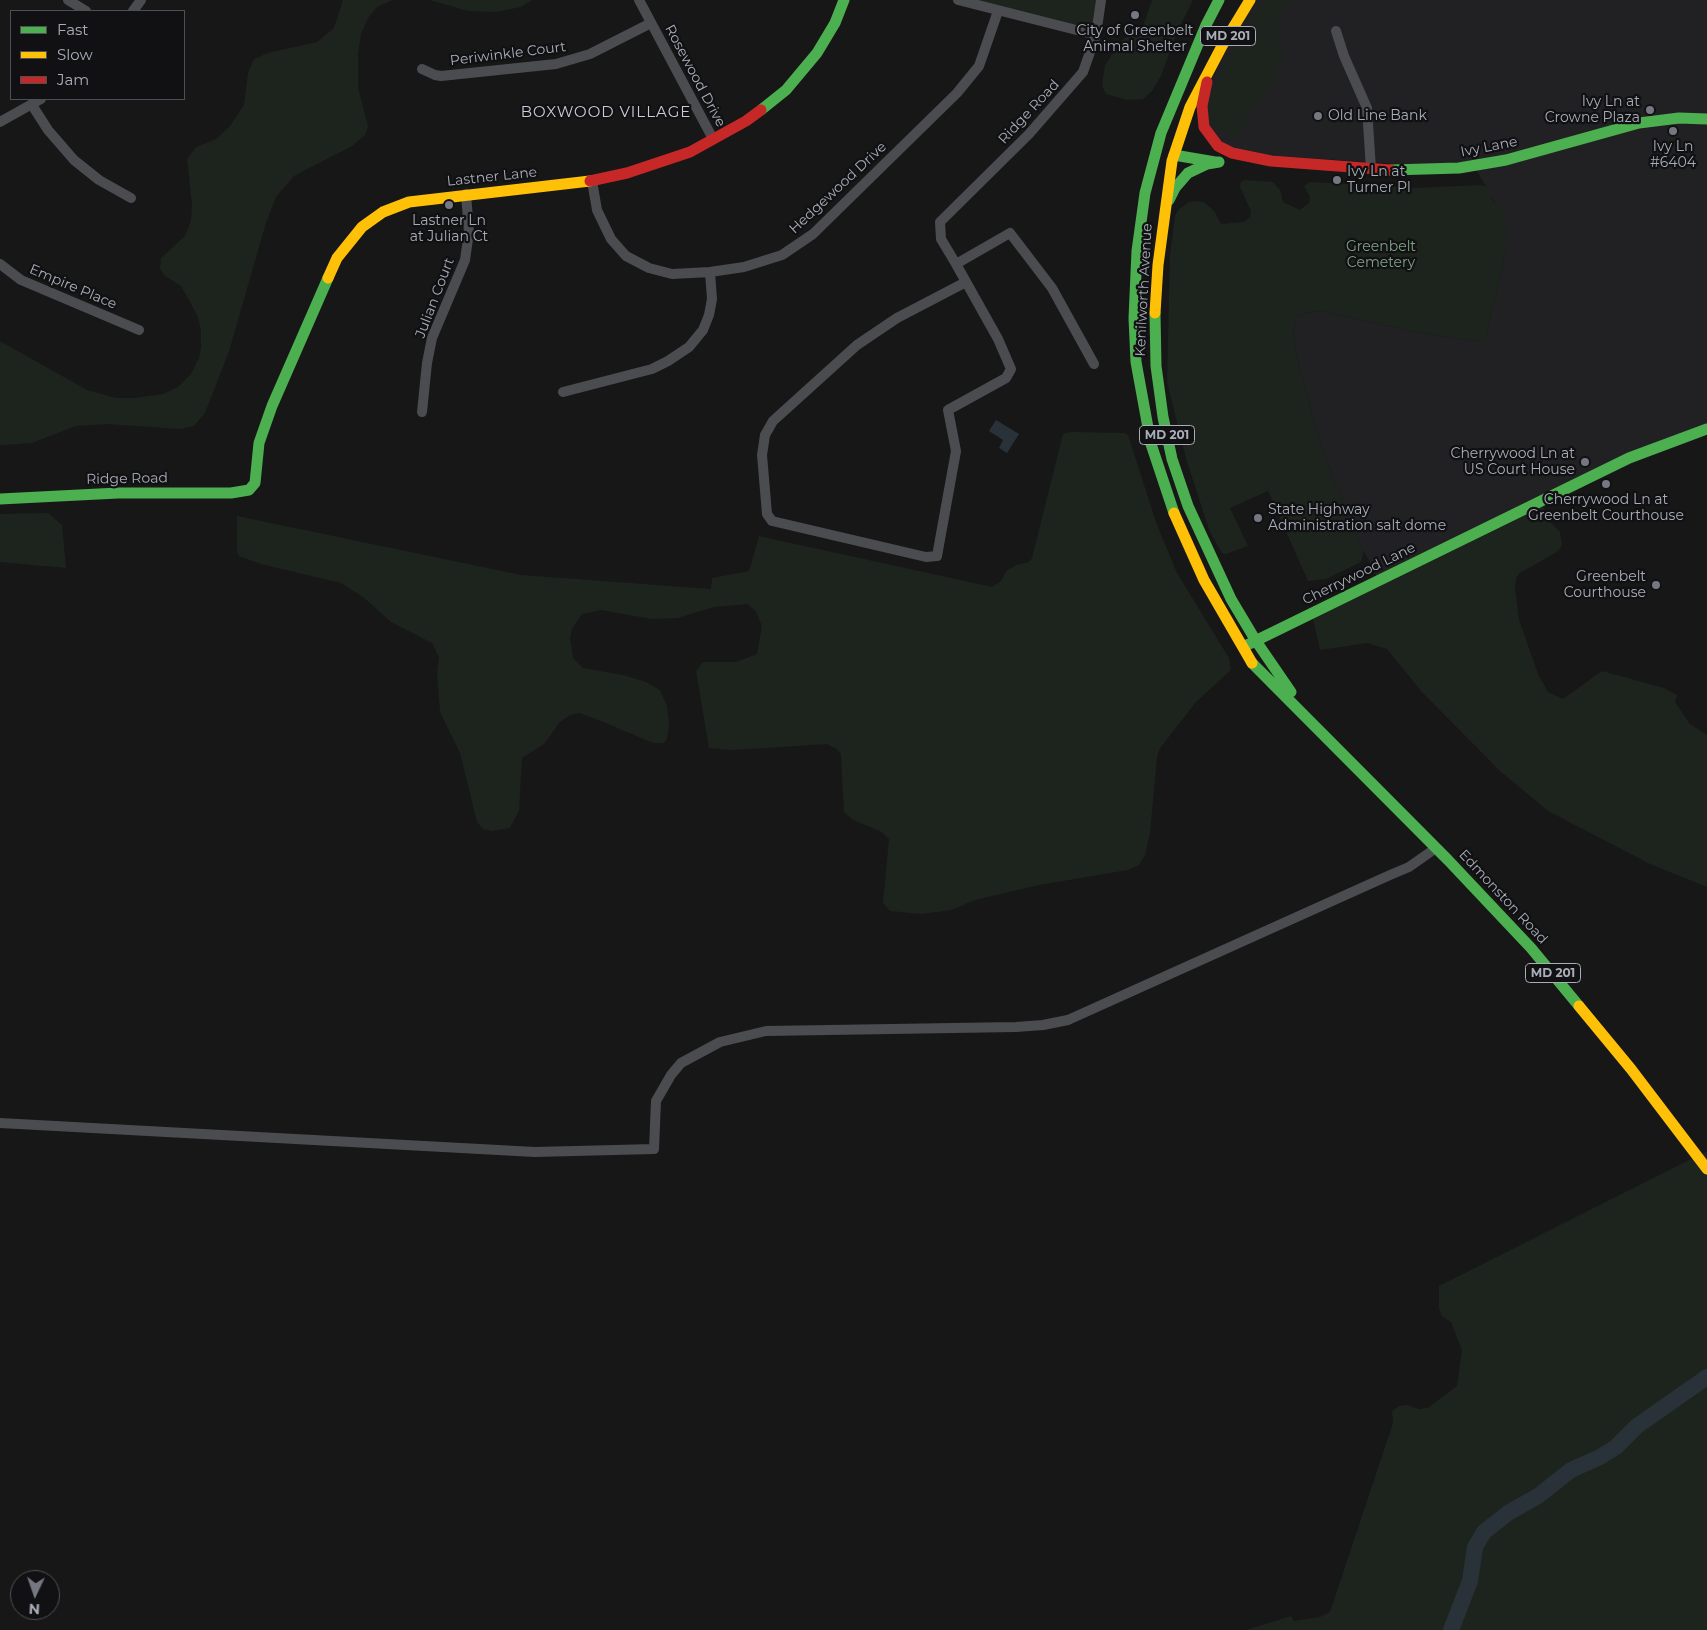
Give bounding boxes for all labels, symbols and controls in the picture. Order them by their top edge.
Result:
marker: City of Greenbelt Animal Shelter [1129,9,1141,21]
legend [10,10,185,100]
text: Fast [57,20,88,39]
street label: Rosewood Drive [661,22,729,130]
place label: City of Greenbelt Animal Shelter [1076,23,1194,56]
road number: MD 201 [1200,27,1256,46]
street label: Periwinkle Court [449,39,567,69]
text: Slow [57,45,93,64]
text: Jam [57,70,89,89]
street label: Ridge Road [995,76,1063,148]
place label: Ivy Ln at Crowne Plaza [1545,94,1640,126]
district label: BOXWOOD VILLAGE [519,104,693,122]
marker: Ivy Ln at Crowne Plaza [1644,104,1656,116]
place label: Old Line Bank [1328,108,1427,124]
marker: Old Line Bank [1312,110,1324,122]
marker: Ivy Ln #6404 [1667,125,1679,137]
street label: Ivy Lane [1459,133,1519,161]
street label: Hedgewood Drive [786,139,890,237]
place label: Ivy Ln #6404 [1650,139,1696,172]
street label: Lastner Lane [446,164,538,190]
place label: Ivy Ln at Turner Pl [1347,164,1411,196]
marker: Ivy Ln at Turner Pl [1331,174,1343,186]
marker: Lastner Ln at Julian Ct [443,199,455,211]
place label: Lastner Ln at Julian Ct [410,213,488,246]
street label: Kenilworth Avenue [1132,223,1156,357]
park label: Greenbelt Cemetery [1346,239,1416,272]
street label: Julian Court [412,255,458,341]
street label: Empire Place [27,261,119,313]
road number: MD 201 [1140,426,1194,444]
place label: Cherrywood Ln at US Court House [1450,446,1575,478]
marker: Cherrywood Ln at US Court House [1579,456,1591,468]
street label: Ridge Road [86,470,168,488]
marker: Cherrywood Ln at Greenbelt Courthouse [1600,478,1612,490]
place label: Cherrywood Ln at Greenbelt Courthouse [1528,492,1684,524]
place label: State Highway Administration salt dome [1268,502,1446,534]
marker: State Highway Administration salt dome [1252,512,1264,524]
street label: Cherrywood Lane [1300,539,1418,609]
place label: Greenbelt Courthouse [1564,569,1646,602]
marker: Greenbelt Courthouse [1650,579,1662,591]
street label: Edmonston Road [1455,846,1551,948]
road number: MD 201 [1526,964,1580,982]
north arrow [10,1570,60,1620]
text: N [28,1600,40,1618]

